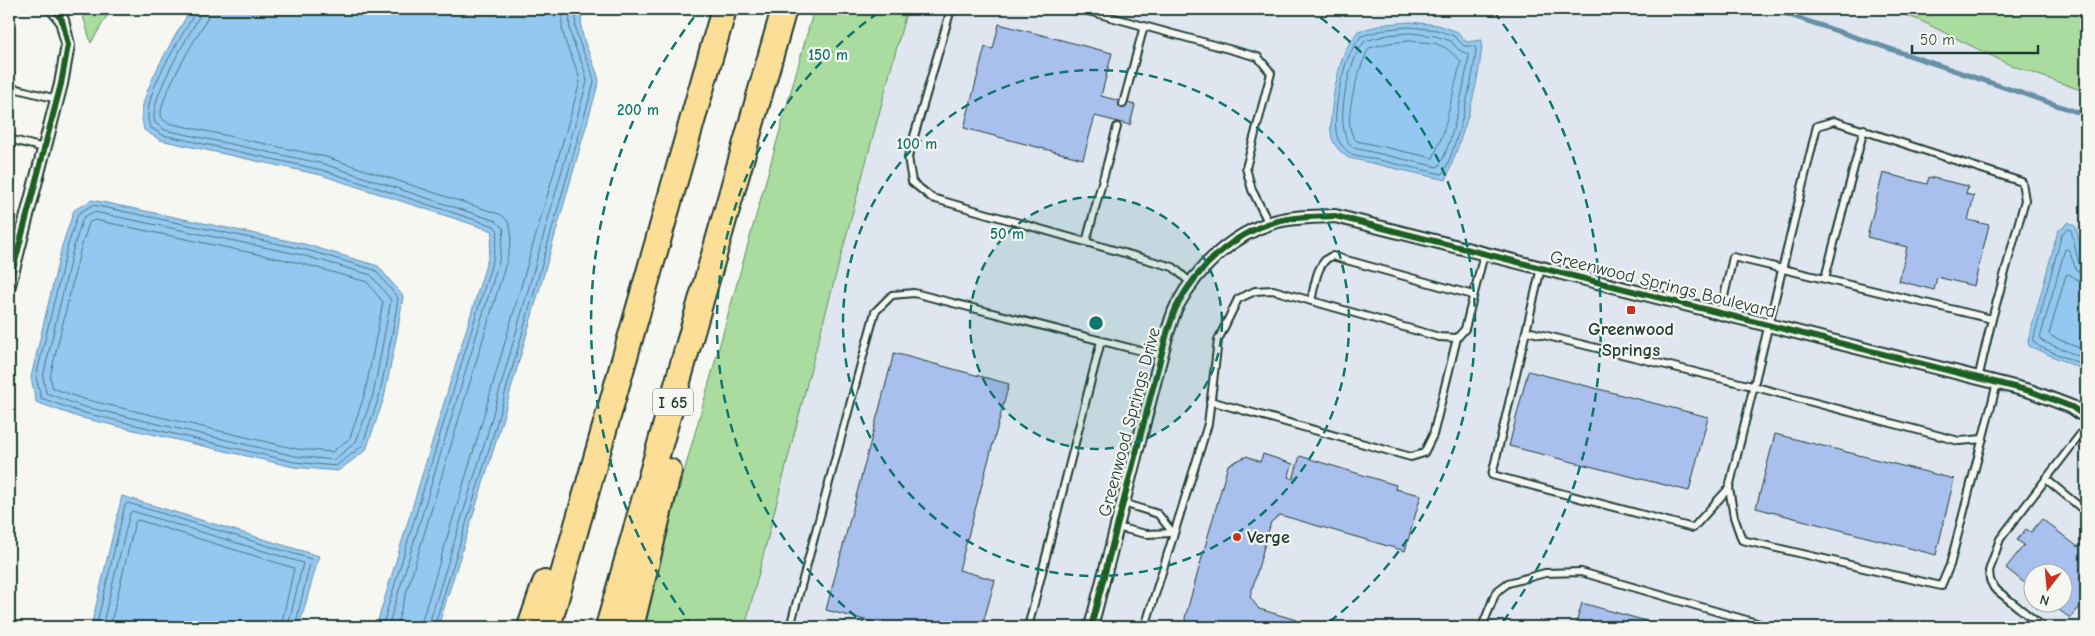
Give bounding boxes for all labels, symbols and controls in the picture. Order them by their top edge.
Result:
scale bar [1912,22,2039,54]
text: 50 m [1920,31,1955,49]
text: 150 m [808,46,848,64]
text: 200 m [617,101,659,119]
text: 100 m [897,135,937,153]
text: 50 m [990,225,1024,243]
street label: Greenwood Springs Boulevard [1548,246,1778,323]
marker: Greenwood Springs [1625,304,1637,316]
centre of rings [1087,314,1105,332]
place label: Greenwood Springs [1588,319,1674,361]
street label: Greenwood Springs Drive [1094,325,1165,519]
road number: I 65 [653,388,693,416]
place label: Verge [1247,527,1290,548]
marker: Verge [1231,531,1243,543]
north arrow [2022,564,2072,614]
text: N [2038,591,2051,609]

